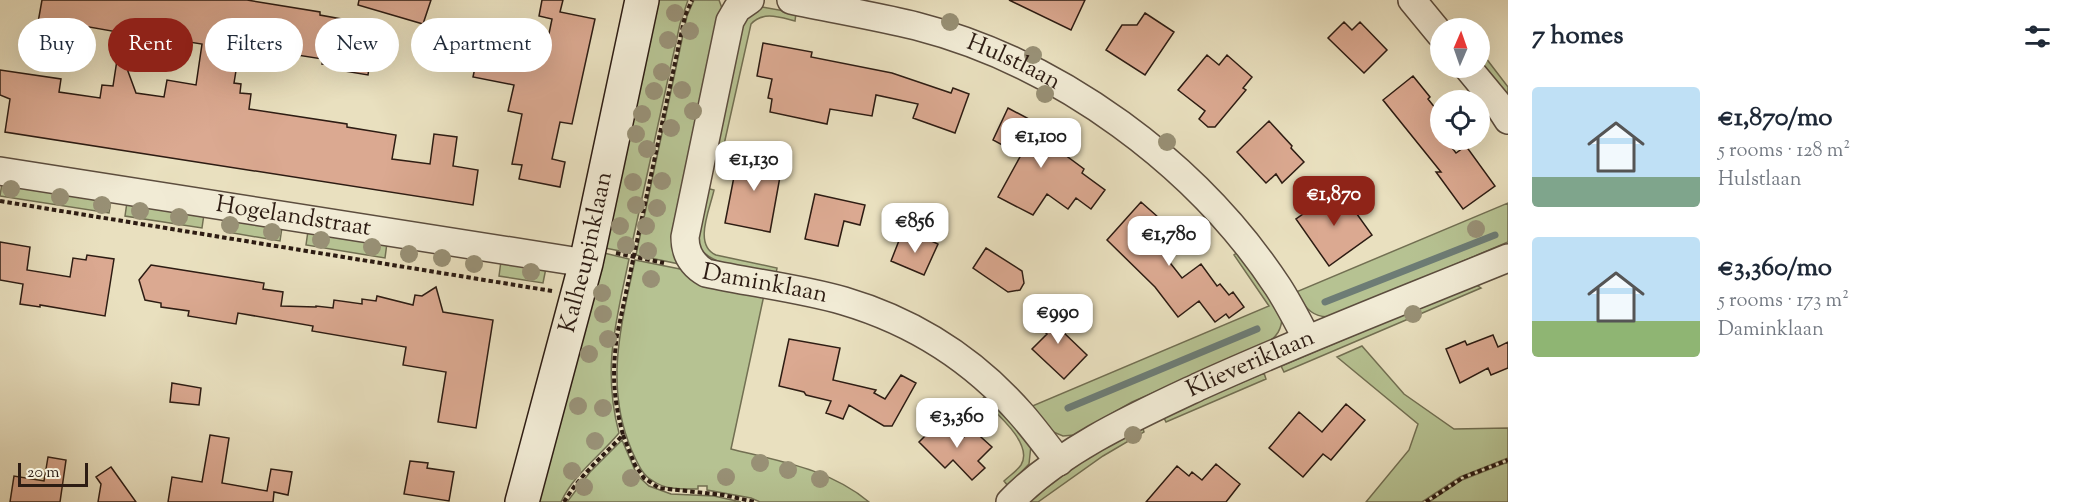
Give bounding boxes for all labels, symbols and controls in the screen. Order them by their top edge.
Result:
chip: Buy [18,18,96,72]
chip: Rent [108,18,193,72]
chip: Filters [205,18,303,72]
chip: New [315,18,399,72]
chip: Apartment [411,18,552,72]
north arrow [1430,18,1490,78]
map controls [1430,18,1490,150]
text: 7 homes [1532,18,1623,55]
icon: filters [2021,20,2054,53]
street label: Hulstlaan [962,26,1067,99]
button: locate [1430,90,1490,150]
text: €1,870/mo [1718,100,1833,137]
icon: home [1580,111,1652,183]
pin: €1,100 [992,118,1090,169]
text: €1,100 [1015,123,1067,152]
text: 5 rooms · 128 m² [1718,137,1850,166]
pin: €1,130 [705,141,803,192]
text: €1,130 [729,146,779,175]
text: Hulstlaan [1718,166,1801,195]
street label: Kalheupinklaan [551,169,622,337]
pin: €1,870 [1285,176,1383,227]
text: €1,870 [1307,181,1361,210]
street label: Hogelandstraat [213,188,374,246]
pin: €856 [879,203,951,254]
text: €856 [895,208,935,237]
pin: €1,780 [1120,216,1218,267]
text: €1,780 [1142,221,1196,250]
text: €3,360/mo [1718,250,1832,287]
street label: Daminklaan [699,256,831,313]
icon: home [1580,261,1652,333]
text: 5 rooms · 173 m² [1718,287,1849,316]
pin: €990 [1022,294,1094,345]
text: €990 [1037,299,1079,328]
text: Daminklaan [1718,316,1824,345]
street label: Klieveriklaan [1181,321,1320,407]
pin: €3,360 [908,398,1006,449]
text: €3,360 [930,403,984,432]
scale bar [18,460,88,488]
text: 20 m [27,462,60,485]

